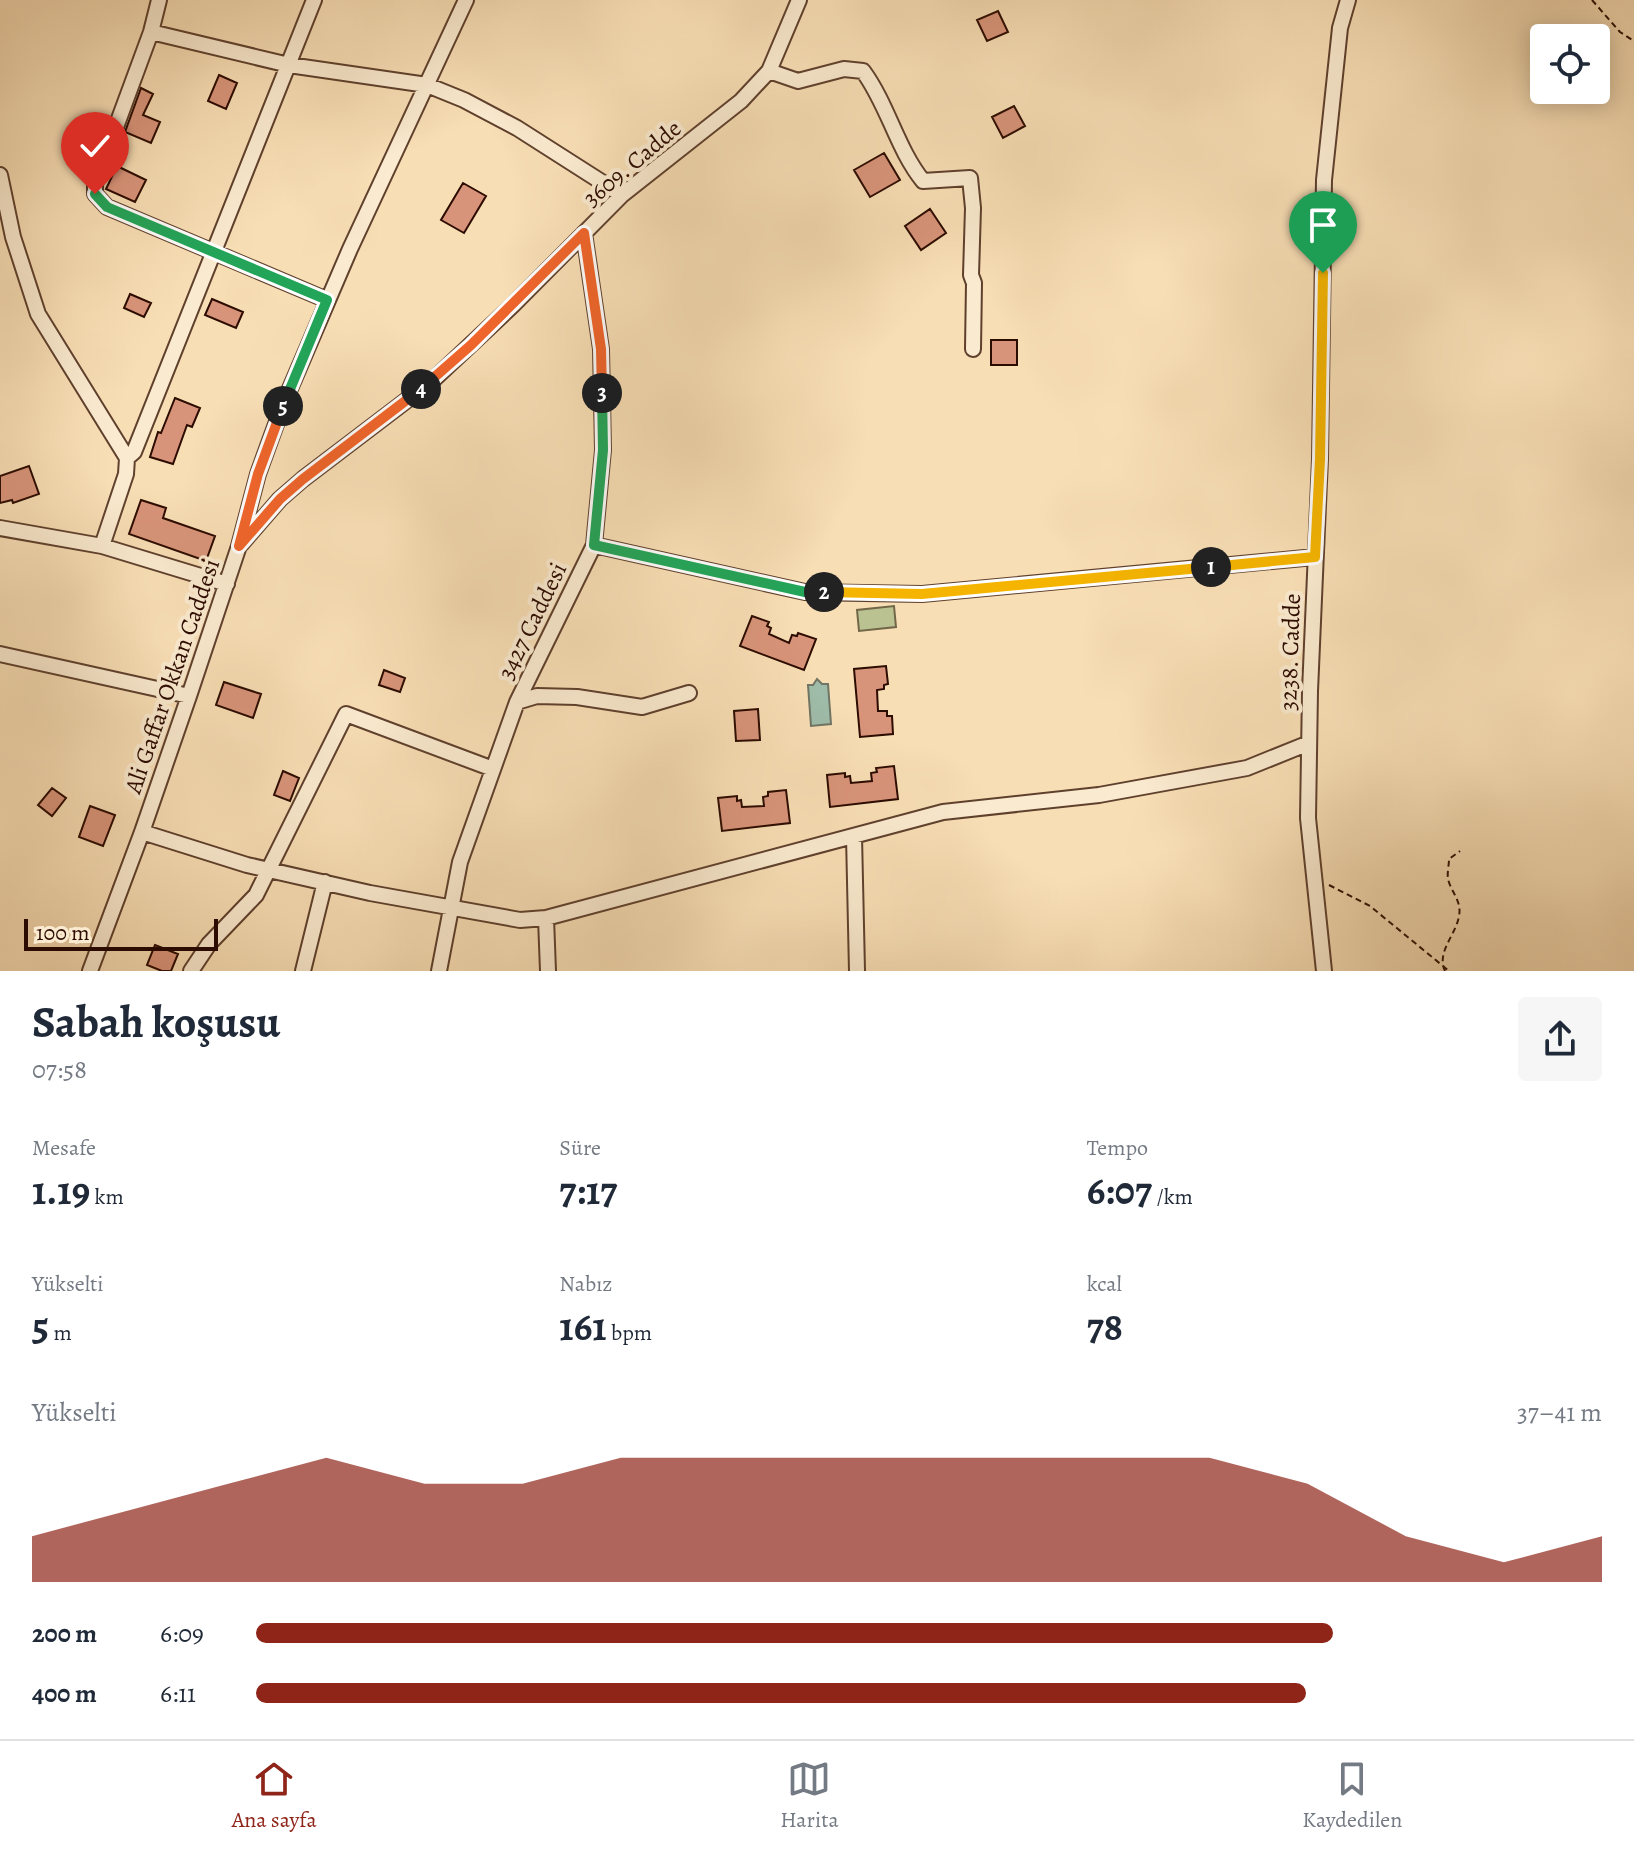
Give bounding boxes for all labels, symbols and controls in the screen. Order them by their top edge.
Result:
map controls [1530,24,1610,104]
button: locate [1530,24,1610,104]
pin [61,112,129,194]
street label: 3609. Cadde [576,112,688,214]
icon: check [73,124,117,168]
pin [1289,191,1357,273]
icon: arrive [1301,203,1345,247]
pin: 4 [401,369,441,409]
pin: 3 [582,373,622,413]
text: 4 [416,374,426,404]
text: 3 [597,378,607,408]
pin: 5 [263,386,303,426]
text: 5 [278,391,288,421]
pin: 1 [1191,547,1231,587]
text: 1 [1207,552,1215,582]
street label: Ali Gaffar Okkan Caddesi [116,554,227,799]
street label: 3427 Caddesi [490,557,574,685]
pin: 2 [804,572,844,612]
text: 2 [819,577,829,607]
street label: 3238. Cadde [1272,593,1308,711]
scale bar [24,915,218,951]
text: 100 m [36,918,90,948]
text: Sabah koşusu [32,992,280,1052]
button: share [1518,997,1602,1081]
text: 07:58 [32,1052,87,1087]
text: Mesafe [32,1133,96,1163]
text: Süre [559,1133,601,1163]
text: Tempo [1087,1133,1148,1163]
text: 1.19 [32,1163,90,1218]
text: 7:17 [559,1163,617,1218]
text: 6:07 [1087,1163,1152,1218]
text: km [90,1182,124,1212]
text: /km [1152,1182,1193,1212]
text: Yükselti [32,1269,104,1299]
text: Nabız [559,1269,612,1299]
text: kcal [1087,1269,1122,1299]
text: 5 [32,1299,49,1354]
text: 161 [559,1299,607,1354]
text: 78 [1087,1299,1123,1354]
text: m [49,1318,72,1348]
text: bpm [607,1318,652,1348]
text: Yükselti [32,1395,117,1430]
text: 37–41 m [1517,1395,1602,1430]
text: 200 m [32,1616,97,1651]
text: 6:09 [160,1616,204,1651]
text: 400 m [32,1676,97,1711]
text: 6:11 [160,1676,196,1711]
tab: Ana sayfa [232,1757,317,1835]
tab: Harita [780,1757,839,1835]
tab: Kaydedilen [1302,1757,1402,1835]

